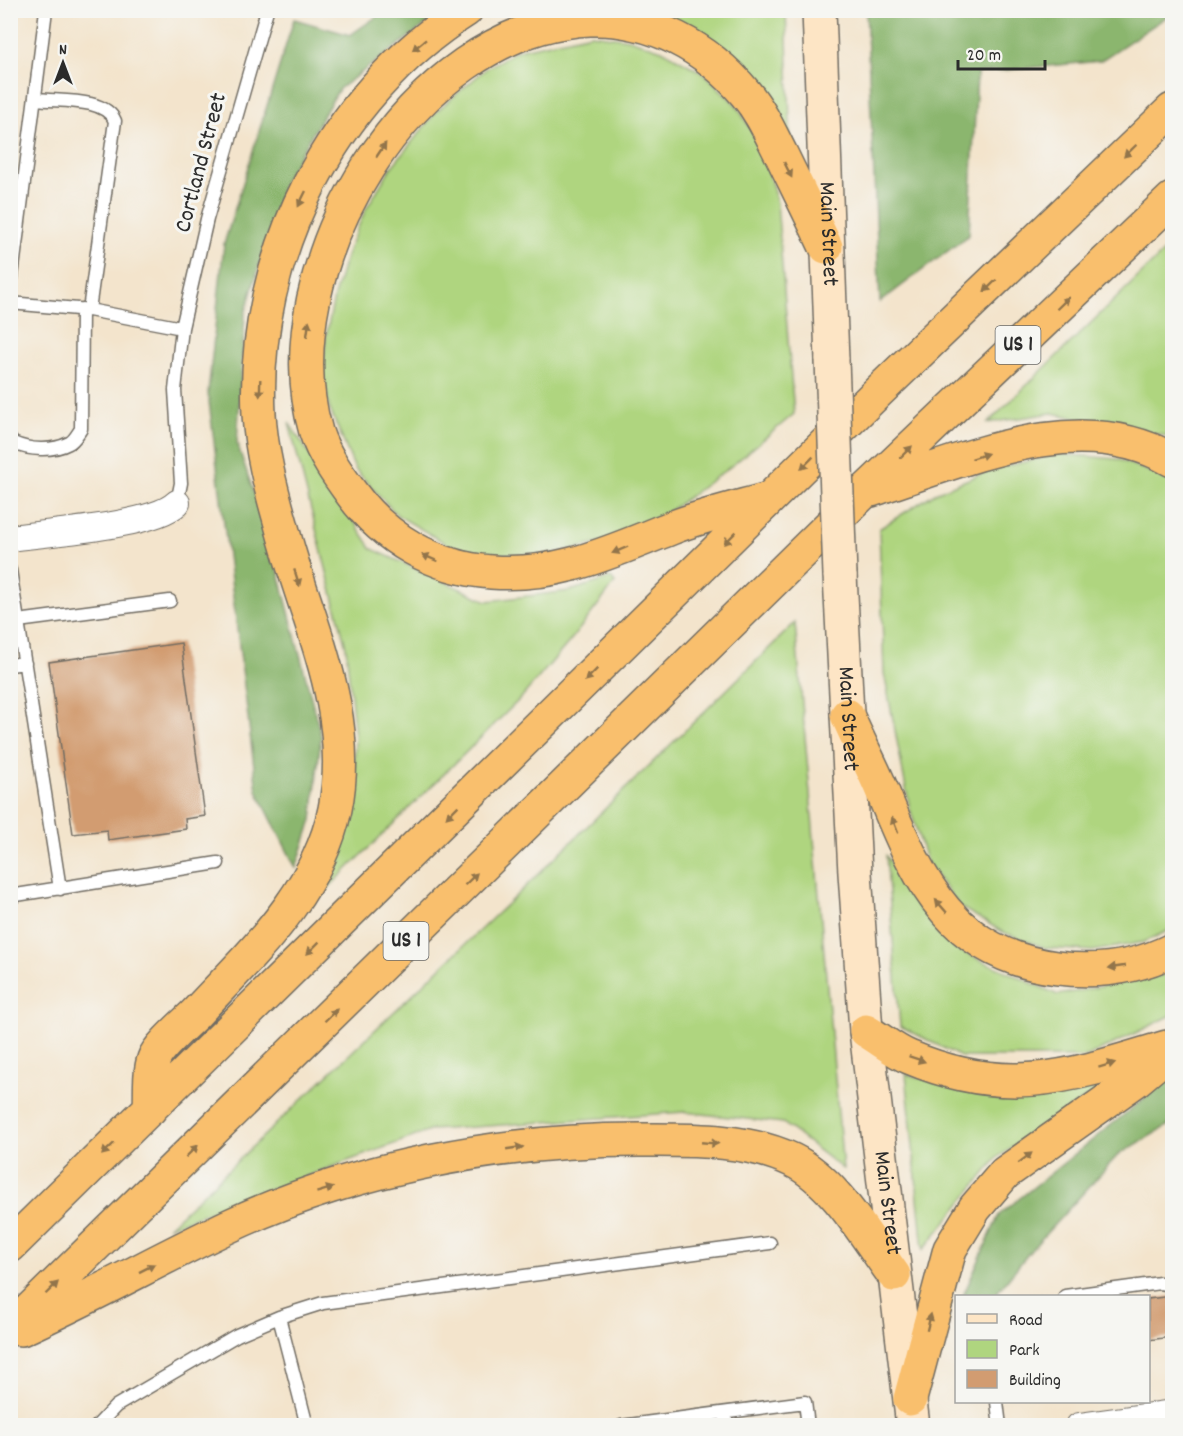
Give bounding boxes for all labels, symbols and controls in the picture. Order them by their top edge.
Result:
north arrow [33,33,93,93]
scale bar [958,33,1045,71]
one-way arrow [411,38,427,51]
text: N [59,39,67,62]
text: 20 m [967,44,1001,69]
street label: Cortland Street [167,89,237,237]
one-way arrow [375,142,386,158]
one-way arrow [1123,144,1138,158]
one-way arrow [784,161,793,178]
street label: Main Street [808,181,846,287]
one-way arrow [298,190,307,207]
one-way arrow [982,279,997,293]
one-way arrow [1055,296,1070,310]
one-way arrow [303,319,312,338]
road number: US 1 [996,326,1040,364]
one-way arrow [255,378,264,397]
one-way arrow [899,445,914,459]
one-way arrow [971,451,989,460]
one-way arrow [799,456,814,470]
one-way arrow [724,531,738,545]
one-way arrow [611,546,629,555]
one-way arrow [422,553,439,562]
one-way arrow [293,569,302,587]
street label: Main Street [828,666,867,772]
one-way arrow [584,668,599,682]
one-way arrow [446,804,460,818]
one-way arrow [890,816,900,834]
one-way arrow [463,872,477,886]
one-way arrow [935,899,948,914]
road number: US 1 [384,922,428,960]
one-way arrow [307,941,321,955]
one-way arrow [1107,963,1126,972]
one-way arrow [324,1008,339,1022]
one-way arrow [908,1055,926,1065]
one-way arrow [1098,1060,1116,1070]
one-way arrow [701,1138,720,1148]
one-way arrow [102,1142,116,1156]
one-way arrow [506,1143,525,1152]
one-way arrow [184,1145,198,1159]
street label: Main Street [863,1149,910,1257]
one-way arrow [1017,1152,1033,1164]
one-way arrow [316,1185,334,1194]
one-way arrow [139,1264,156,1273]
one-way arrow [45,1281,59,1295]
legend [955,1295,1150,1403]
text: Road [1009,1309,1043,1334]
one-way arrow [925,1312,935,1331]
text: Park [1009,1339,1040,1364]
text: Building [1009,1369,1061,1394]

